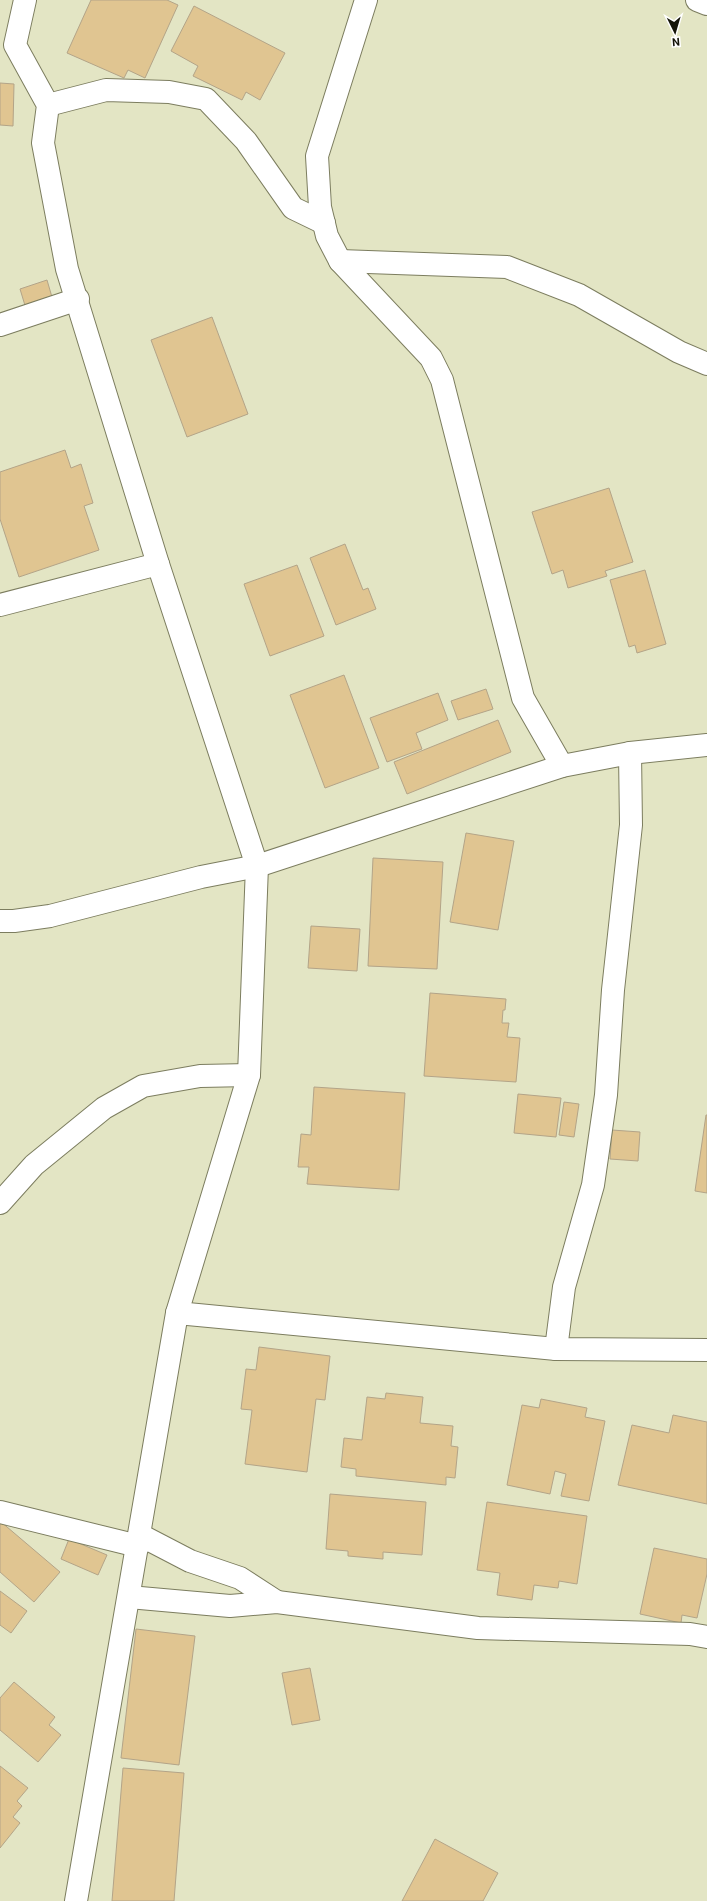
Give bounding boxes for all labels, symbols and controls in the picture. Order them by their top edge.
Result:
north arrow [655,12,695,52]
text: N [671,35,680,48]

